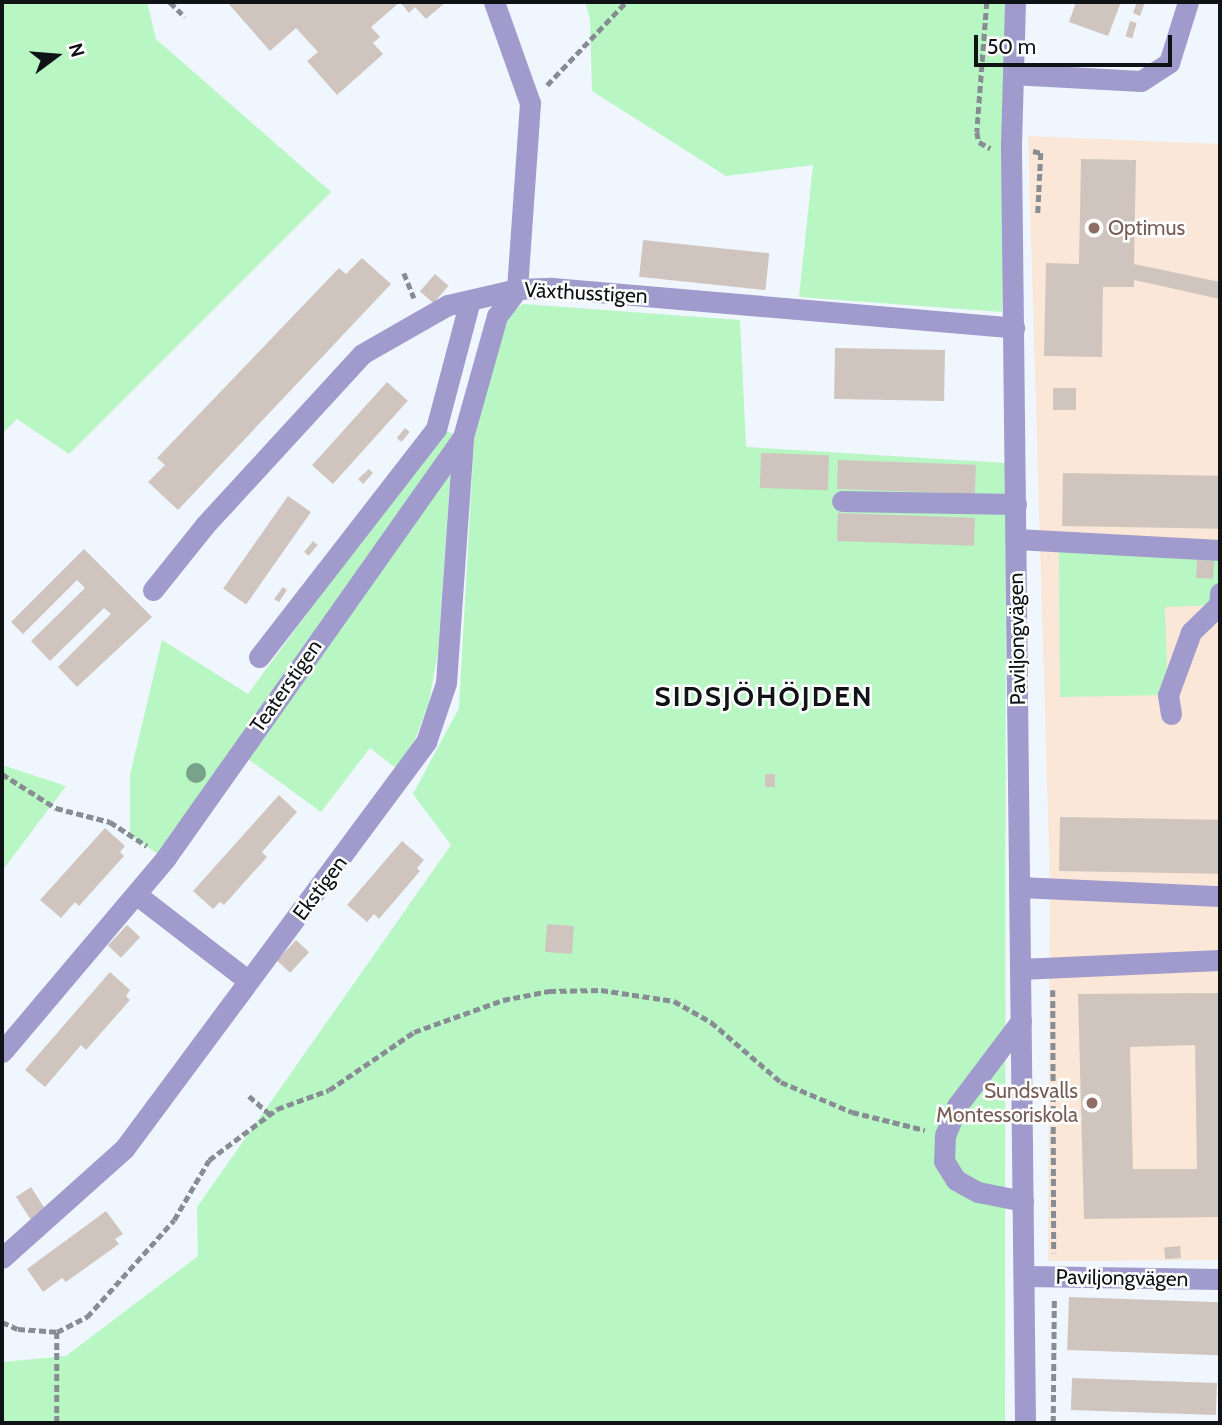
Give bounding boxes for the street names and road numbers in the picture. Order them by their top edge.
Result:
street label: Växthusstigen [524,277,648,309]
street label: Paviljongvägen [1003,572,1031,706]
street label: Teaterstigen [245,635,327,737]
street label: Ekstigen [288,851,352,925]
street label: Paviljongvägen [1055,1264,1189,1292]

